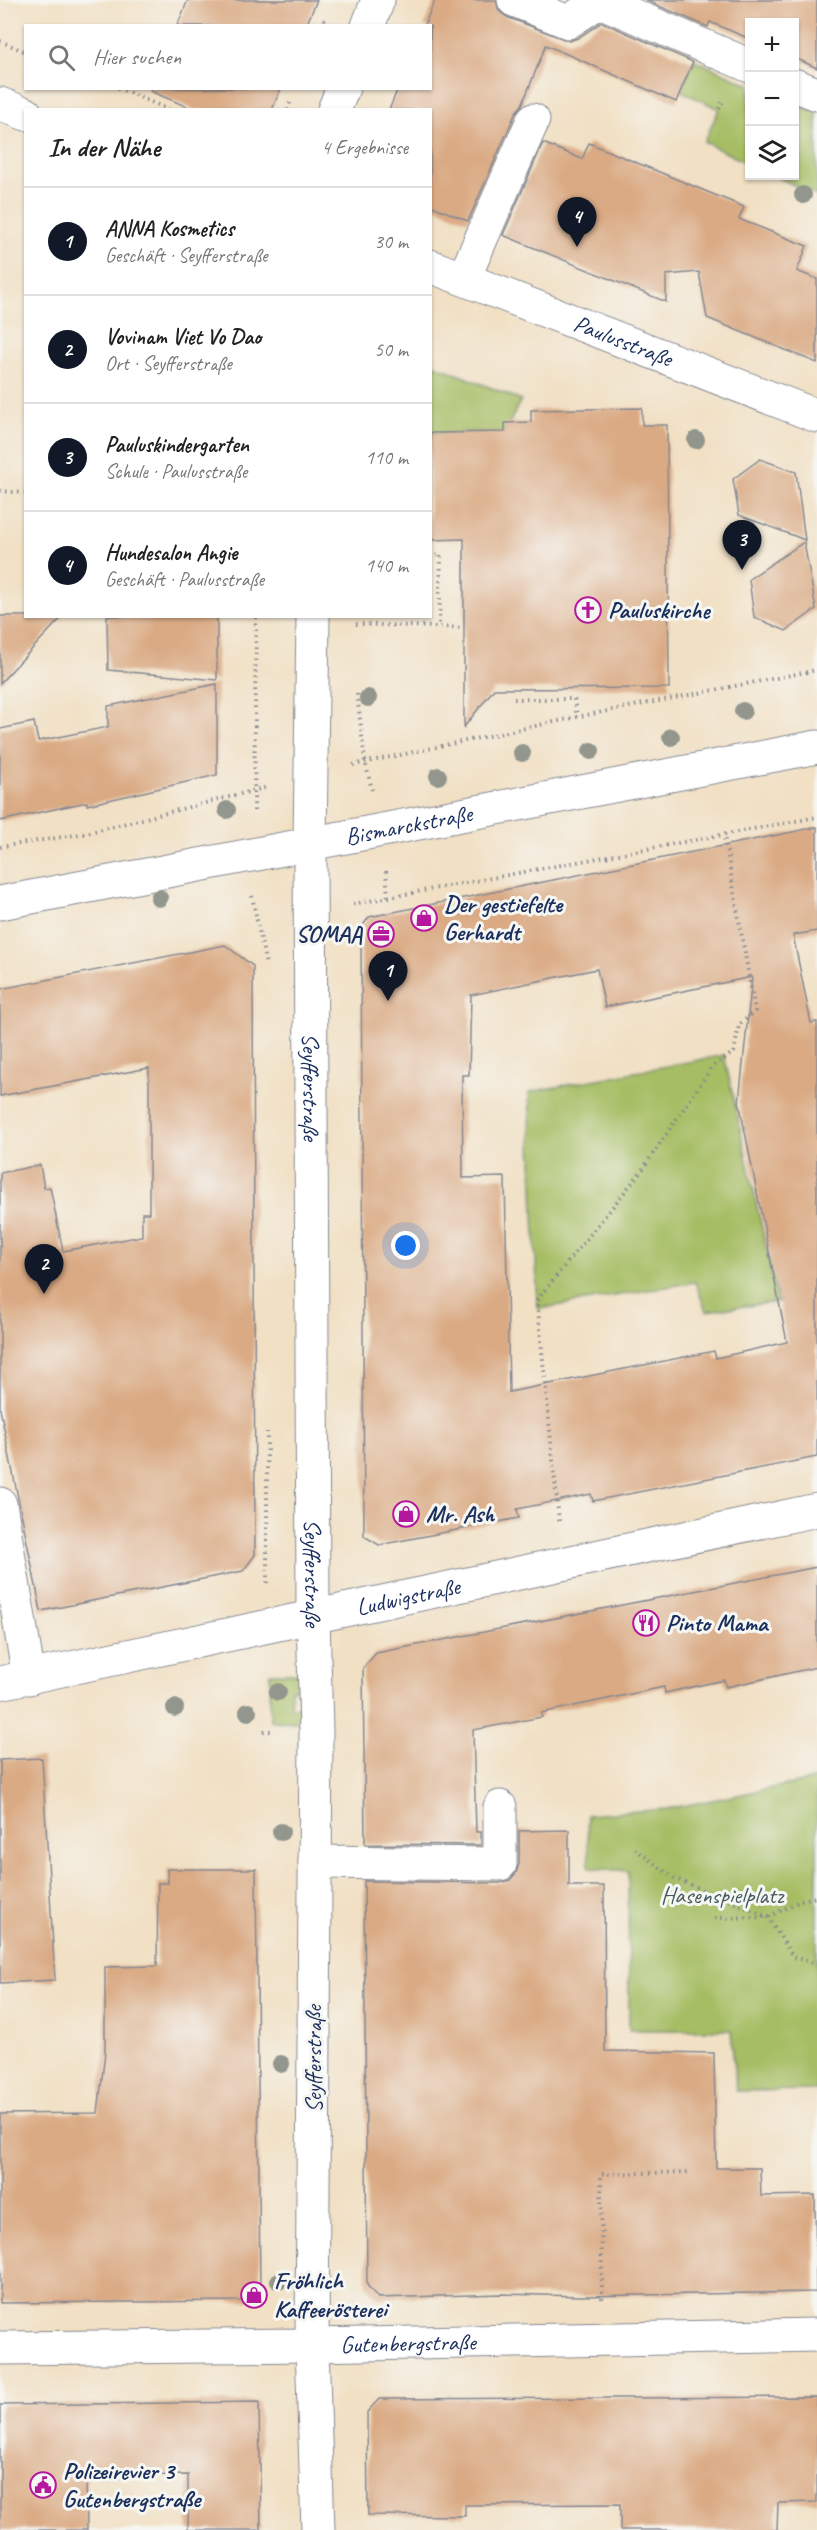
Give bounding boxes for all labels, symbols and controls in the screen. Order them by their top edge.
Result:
map controls [745,18,799,180]
button: + [745,18,799,72]
search box [24,24,432,90]
icon: search [45,41,78,74]
text: Hier suchen [93,43,181,71]
button: − [745,72,799,126]
button: layers [745,126,799,180]
text: In der Nähe [48,131,160,164]
text: 4 Ergebnisse [321,135,408,160]
pin: 4 [558,198,596,247]
text: ANNA Kosmetics [105,215,234,243]
text: 1 [63,229,72,254]
text: 30 m [374,229,408,254]
text: Geschäft · Seyfferstraße [105,243,268,268]
street label: Paulusstraße [569,308,679,374]
text: Vovinam Viet Vo Dao [105,323,261,351]
text: 2 [63,337,72,362]
text: 50 m [374,337,408,362]
text: Ort · Seyfferstraße [105,351,232,376]
text: Pauluskindergarten [105,431,249,459]
text: 3 [63,445,72,470]
text: 110 m [365,445,408,470]
text: Schule · Paulusstraße [105,459,247,484]
pin: 3 [722,520,762,570]
text: Hundesalon Angie [105,539,237,567]
text: 4 [63,553,72,578]
text: 140 m [365,553,408,578]
text: Geschäft · Paulusstraße [105,567,264,592]
church icon: Pauluskirche [573,595,603,625]
place label: Pauluskirche [608,595,711,625]
street label: Bismarckstraße [343,798,477,852]
place label: Der gestiefelte Gerhardt [444,889,564,947]
shop icon: Der gestiefelte Gerhardt [409,903,439,933]
place label: SOMAA [296,919,364,949]
office icon: SOMAA [366,919,396,949]
pin: 1 [368,952,408,1001]
street label: Seyfferstraße [296,1033,326,1143]
your location [391,1231,420,1260]
pin: 2 [24,1244,63,1294]
shop icon: Mr. Ash [391,1499,421,1529]
place label: Mr. Ash [426,1499,495,1529]
street label: Seyfferstraße [298,1519,328,1629]
street label: Ludwigstraße [353,1571,465,1622]
restaurant icon: Pinto Mama [631,1608,661,1638]
place label: Pinto Mama [666,1608,770,1638]
park label: Hasenspielplatz [661,1880,785,1910]
street label: Seyfferstraße [298,2003,328,2113]
place label: Fröhlich Kaffeerösterei [274,2266,390,2324]
shop icon: Fröhlich Kaffeerösterei [239,2280,269,2310]
street label: Gutenbergstraße [340,2327,478,2359]
place label: Polizeirevier 3 Gutenbergstraße [63,2456,202,2514]
public building icon: Polizeirevier 3 Gutenbergstraße [28,2470,58,2500]

